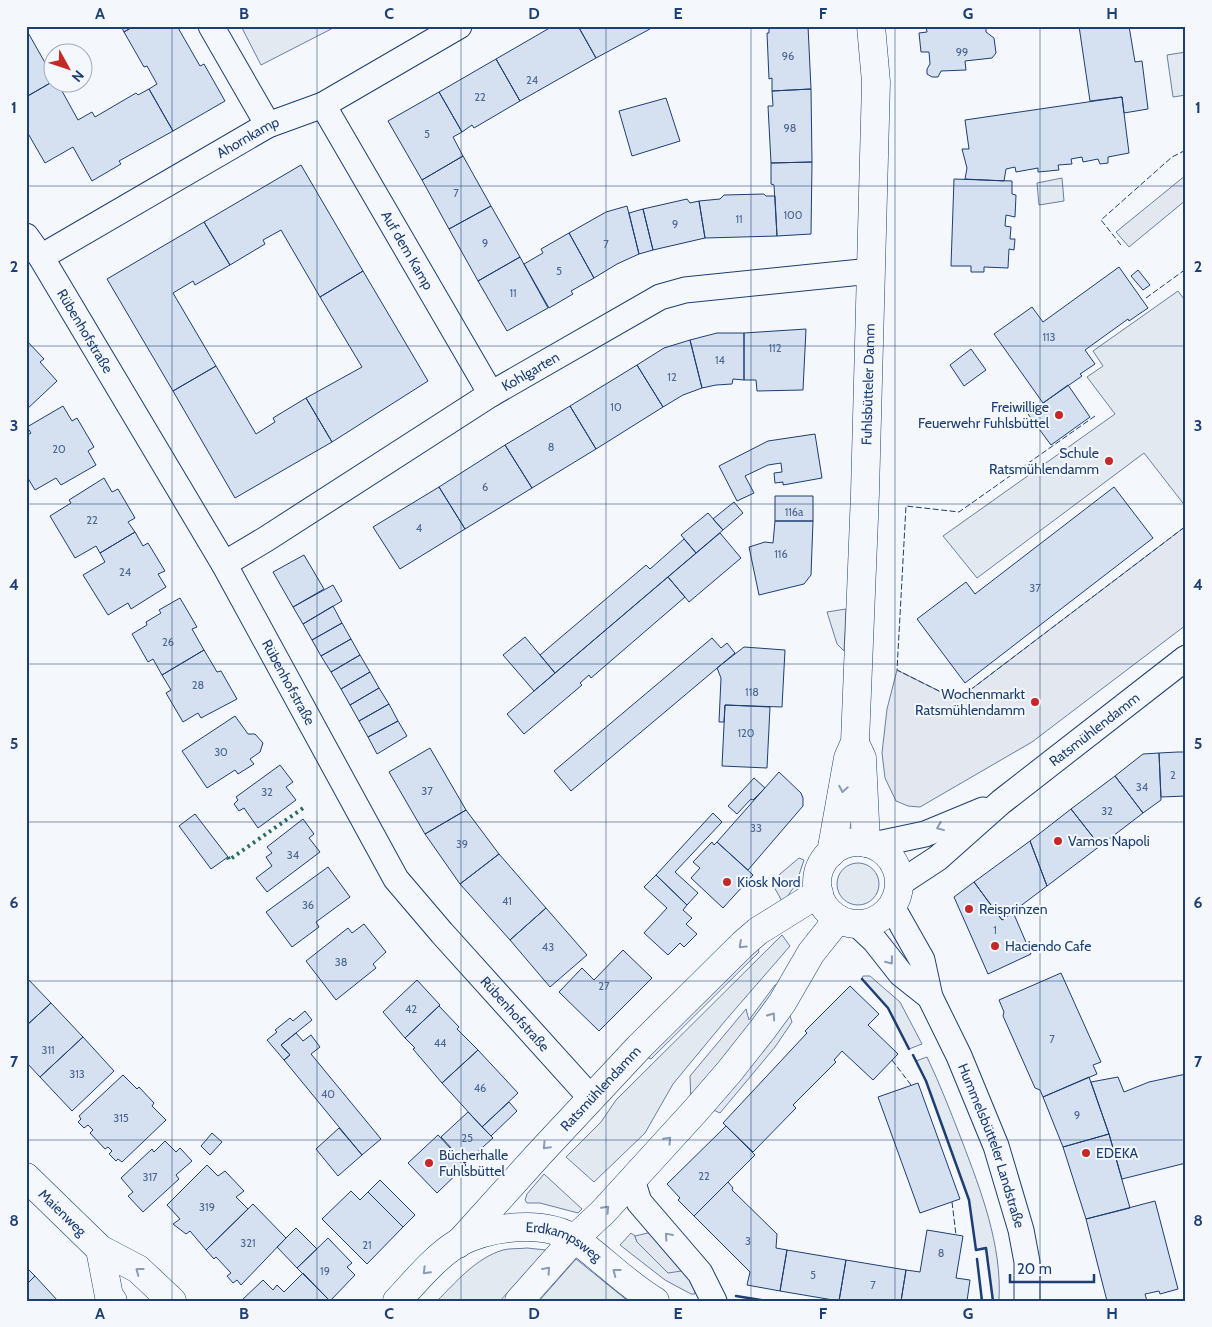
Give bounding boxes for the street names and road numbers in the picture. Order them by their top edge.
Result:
street label: Ahornkamp [213,113,282,162]
street label: Auf dem Kamp [377,207,438,293]
street label: Rübenhofstraße [53,286,117,376]
street label: Fuhlsbütteler Damm [857,323,879,445]
street label: Kohlgarten [498,348,563,395]
street label: Rübenhofstraße [258,636,319,728]
street label: Ratsmühlendamm [1045,688,1143,770]
street label: Rübenhofstraße [476,973,554,1055]
street label: Ratsmühlendamm [556,1042,645,1135]
street label: Hummelsbütteler Landstraße [954,1061,1029,1230]
street label: Maienweg [35,1185,91,1241]
street label: Erdkampsweg [525,1218,606,1266]

